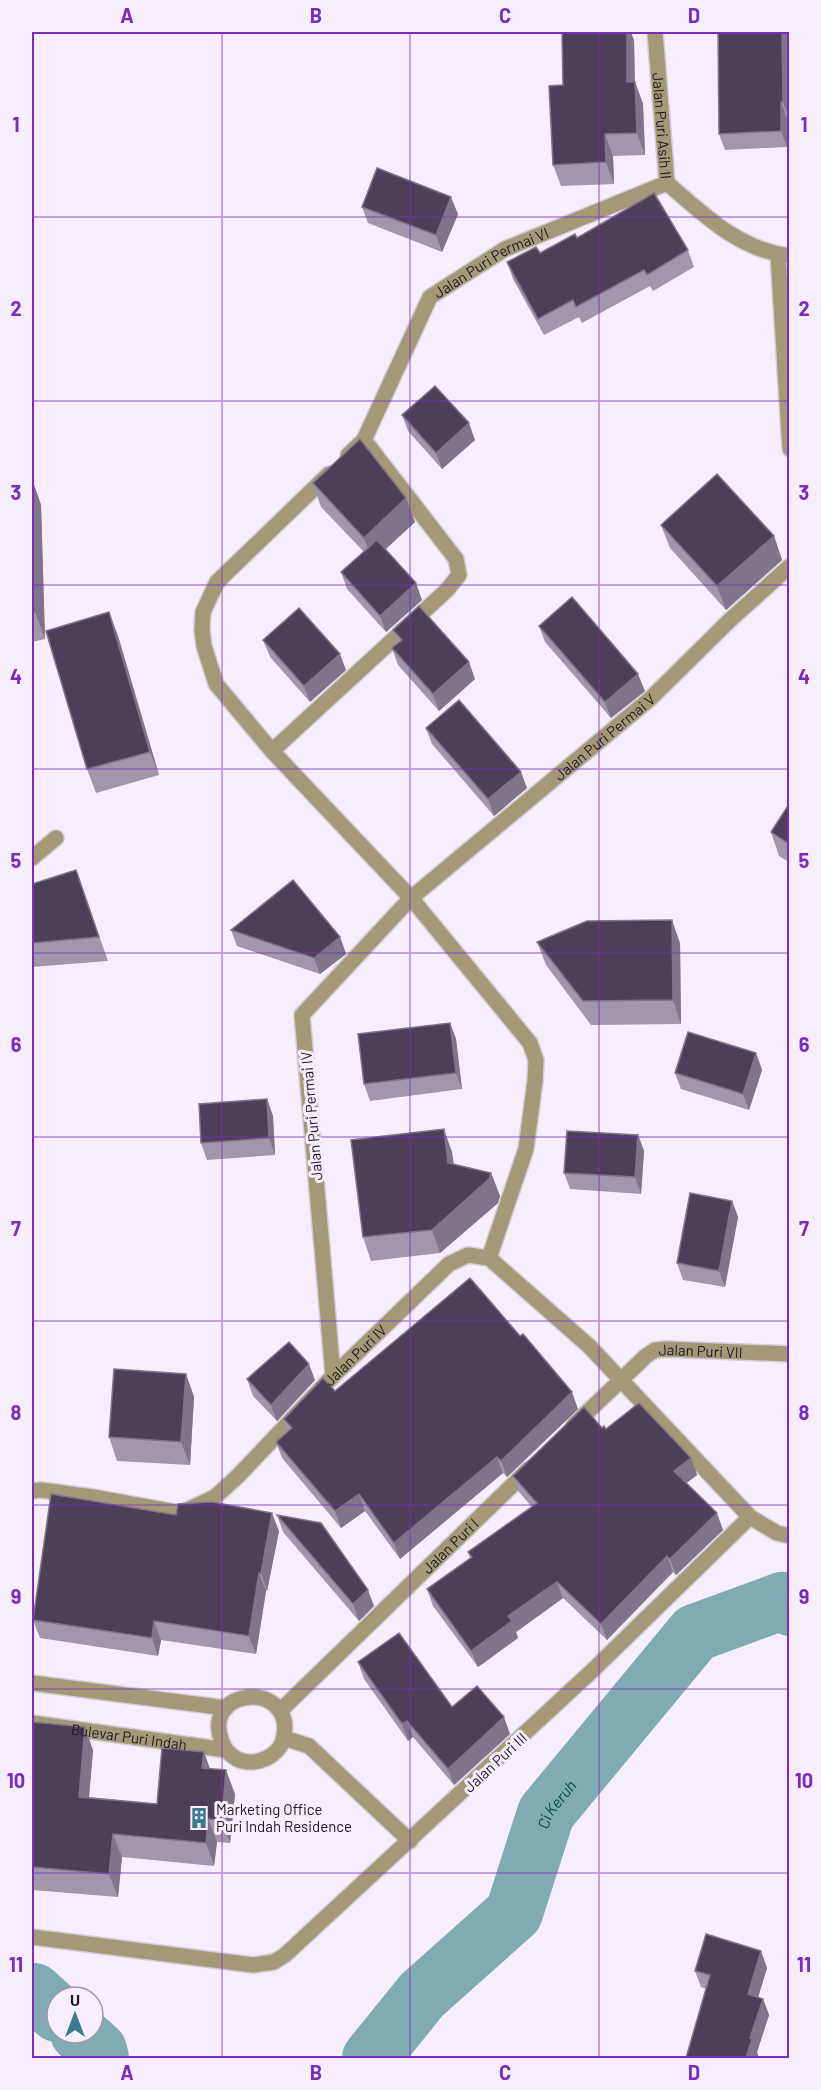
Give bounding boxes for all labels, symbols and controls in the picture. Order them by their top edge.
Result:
text: A [120,3,134,27]
text: B [310,3,322,27]
text: C [499,3,511,27]
text: D [688,3,700,27]
street label: Jalan Puri Asih II [649,72,676,180]
text: 1 [12,112,20,136]
text: 1 [800,112,808,136]
street label: Jalan Puri Permai VI [430,223,551,301]
text: 2 [10,296,22,320]
text: 2 [798,296,810,320]
text: 3 [11,480,21,504]
text: 3 [799,480,809,504]
text: 4 [10,664,22,688]
text: 4 [798,664,810,688]
street label: Jalan Puri Permai V [550,690,659,784]
text: 5 [11,848,22,872]
text: 5 [799,848,810,872]
text: 6 [11,1032,22,1056]
text: 6 [799,1032,810,1056]
street label: Jalan Puri Permai IV [296,1051,326,1181]
text: 7 [11,1216,21,1240]
text: 7 [799,1216,809,1240]
street label: Jalan Puri IV [320,1320,390,1389]
street label: Jalan Puri VII [657,1340,743,1361]
text: 8 [11,1400,22,1424]
text: 8 [799,1400,810,1424]
street label: Jalan Puri I [418,1514,482,1577]
text: 9 [11,1584,21,1608]
text: 9 [799,1584,809,1608]
street label: Bulevar Puri Indah [70,1720,188,1753]
street label: Jalan Puri III [460,1728,530,1796]
text: 10 [7,1768,25,1792]
text: 10 [795,1768,813,1792]
water label: Ci Keruh [532,1775,579,1831]
place label: Marketing Office Puri Indah Residence [216,1800,352,1835]
building icon: Marketing Office Puri Indah Residence [187,1806,211,1830]
text: 11 [9,1952,23,1976]
text: 11 [797,1952,811,1976]
north arrow [45,1985,105,2045]
text: U [70,1990,80,2009]
text: A [120,2060,134,2084]
text: B [310,2060,322,2084]
text: C [499,2060,511,2084]
text: D [688,2060,700,2084]

